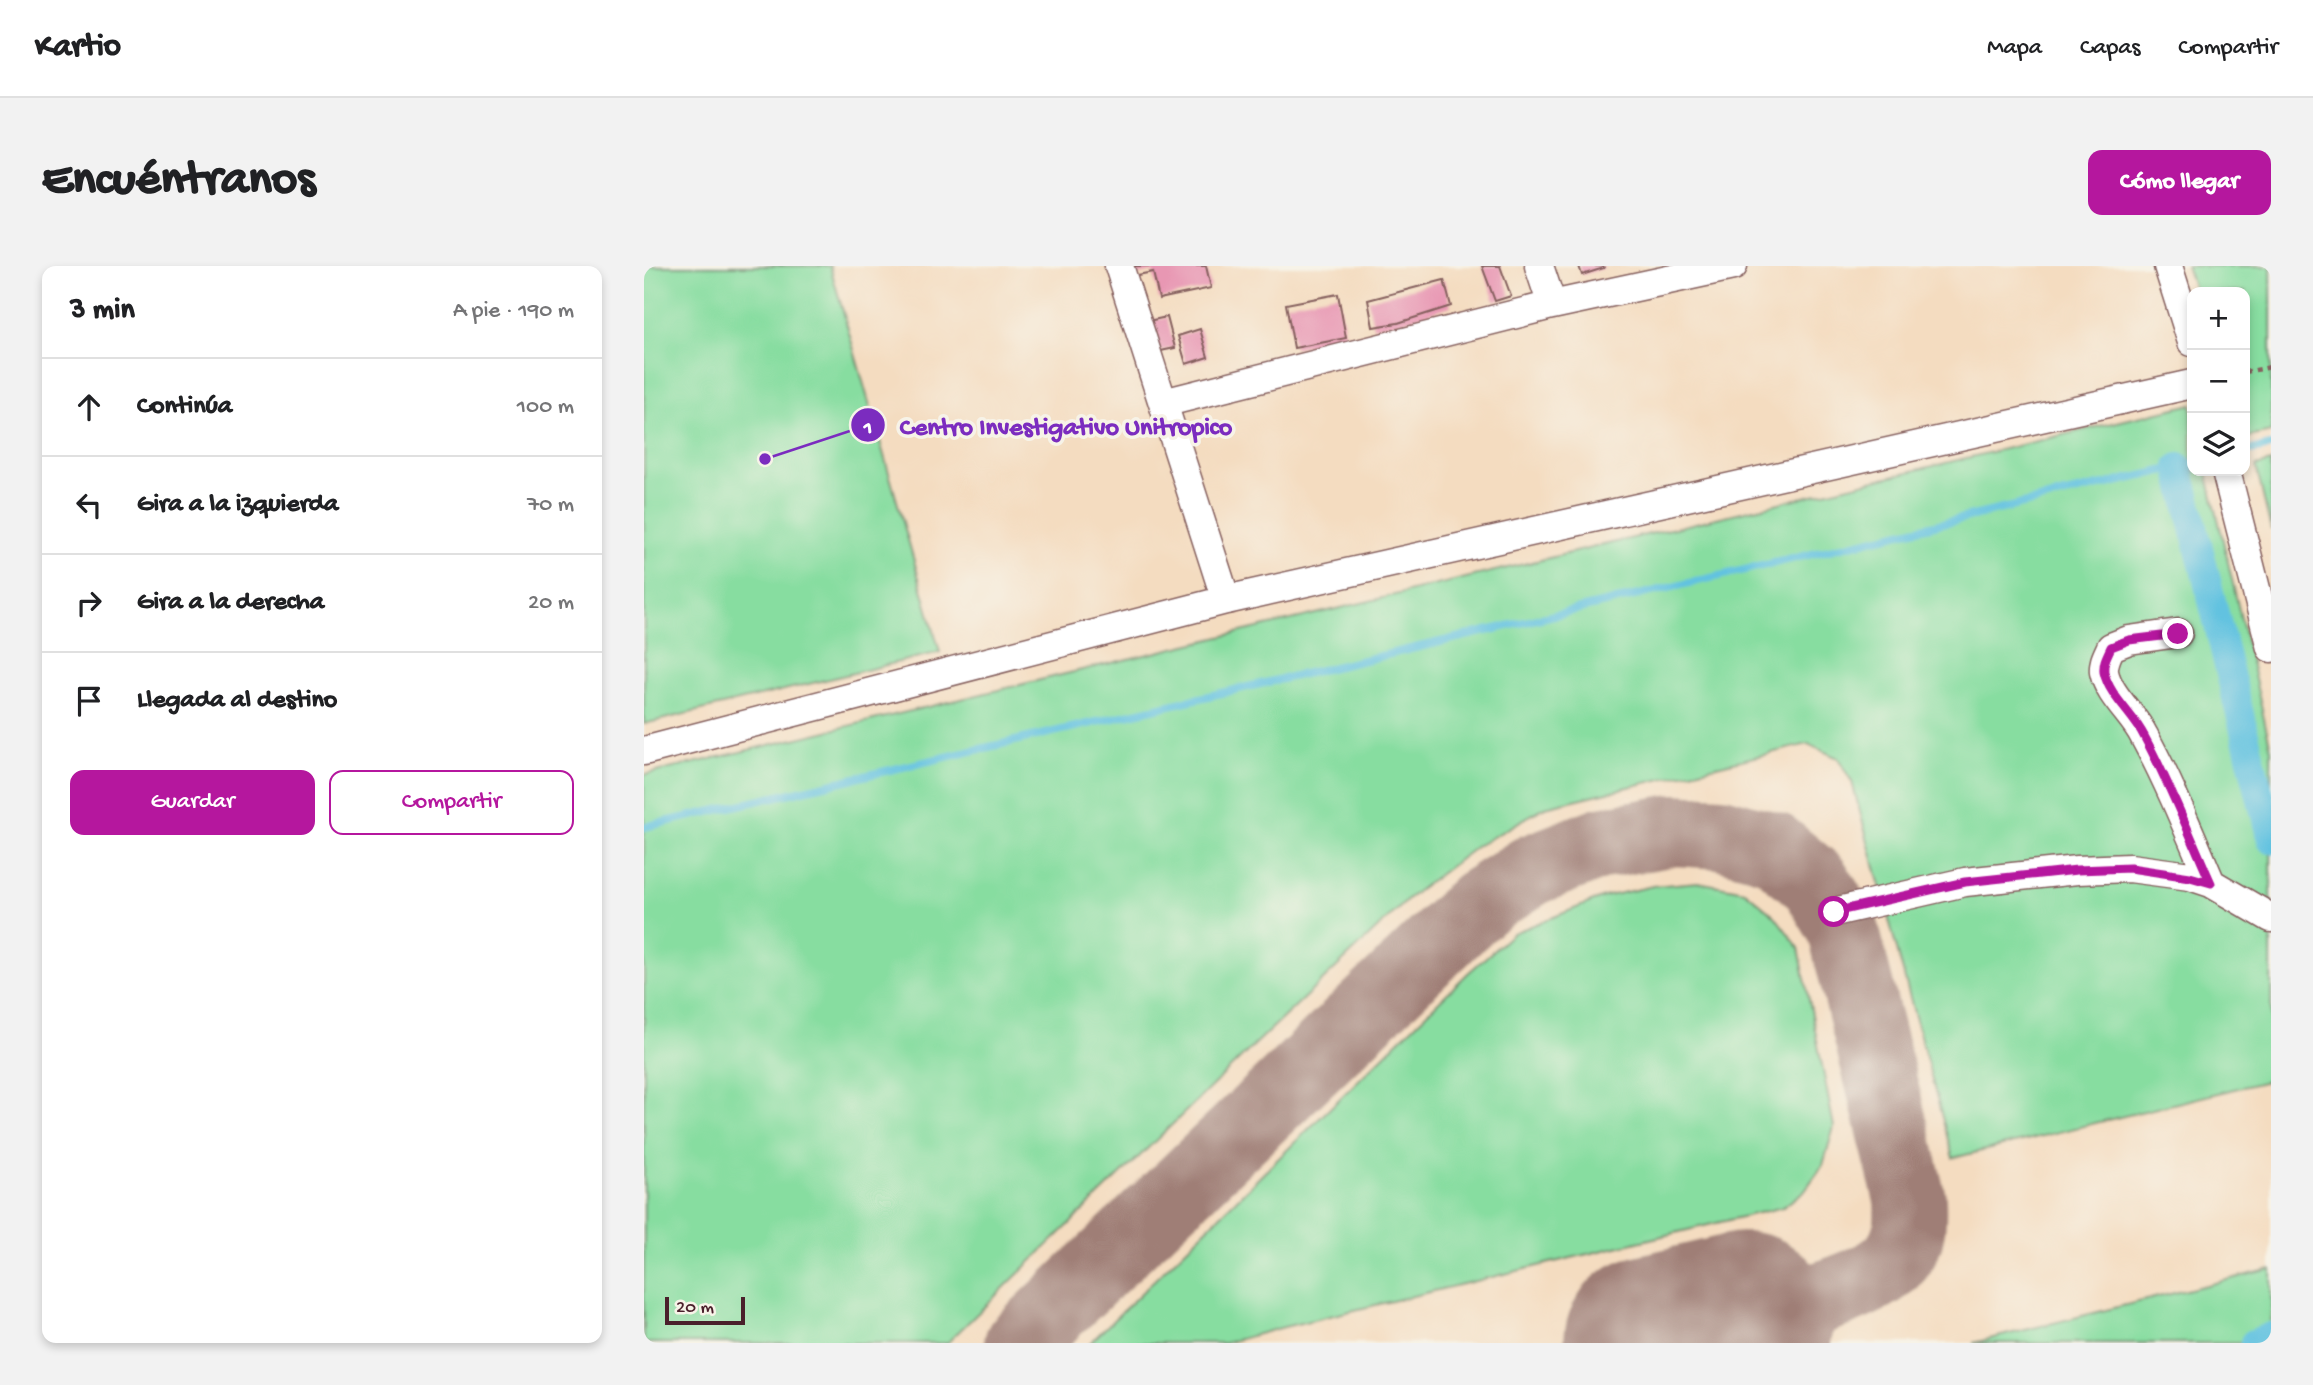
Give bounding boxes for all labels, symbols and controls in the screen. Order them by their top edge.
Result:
text: Kartio [35,29,121,67]
text: Mapa [1987,34,2042,63]
text: Capas [2080,34,2140,63]
text: Compartir [2178,34,2278,63]
button: Cómo llegar [2088,150,2271,215]
text: Encuéntranos [42,153,315,211]
map controls [2187,287,2250,476]
button: + [2187,287,2250,350]
text: 3 min [70,294,135,329]
text: A pie · 190 m [453,298,574,325]
button: − [2187,350,2250,413]
icon: ahead [70,388,108,426]
text: Continúa [137,392,232,423]
text: 100 m [517,394,574,421]
callout: Centro Investigativo Unitropico [851,402,1246,449]
button: layers [2187,413,2250,476]
text: Centro Investigativo Unitropico [900,414,1233,445]
text: 1 [863,417,872,442]
icon: left [70,486,108,524]
text: Gira a la izquierda [137,490,339,521]
text: 70 m [527,492,574,519]
icon: right [70,584,108,622]
text: Gira a la derecha [137,588,324,619]
text: 20 m [528,590,574,617]
route end [2162,618,2193,649]
icon: arrive [70,682,108,720]
text: Llegada al destino [137,686,337,717]
button: Guardar [70,770,315,835]
button: Compartir [329,770,574,835]
route start [1818,896,1849,927]
scale bar [665,1294,746,1326]
text: 20 m [676,1297,714,1320]

